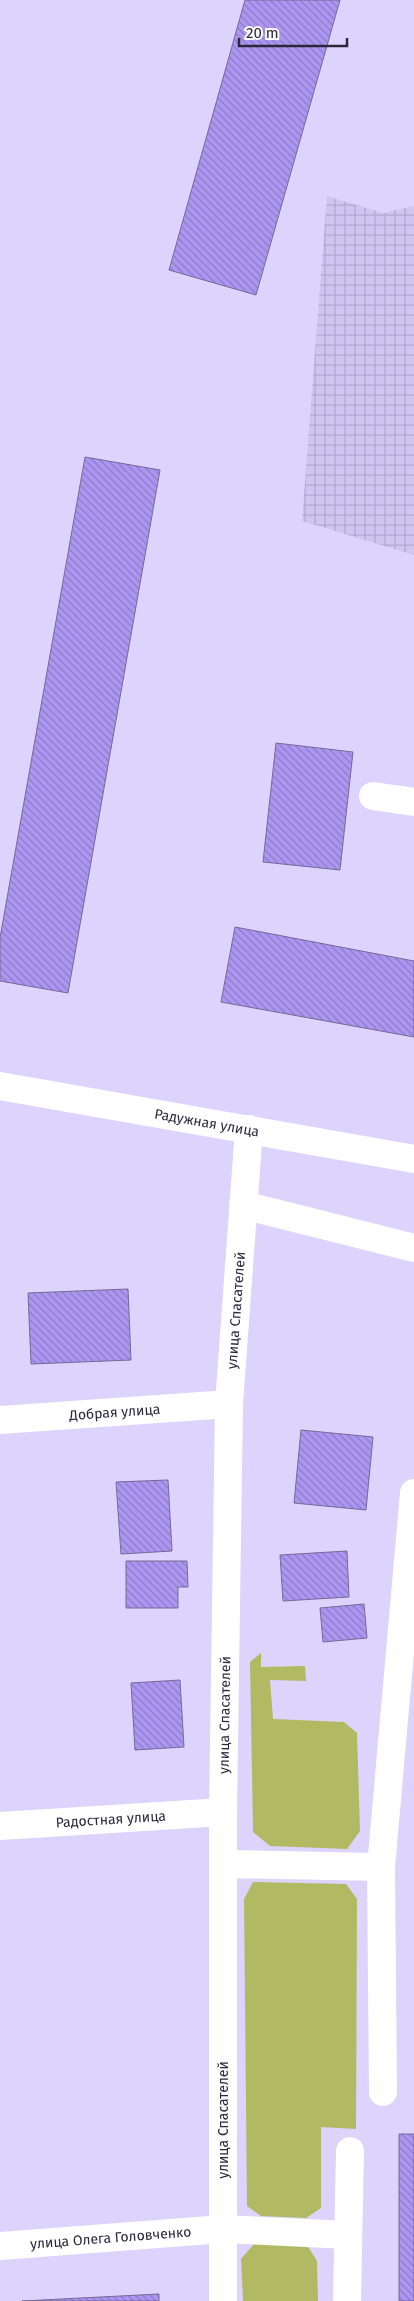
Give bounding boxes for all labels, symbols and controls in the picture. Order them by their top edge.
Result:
scale bar [239,15,346,47]
text: 20 m [246,24,279,42]
street label: Радужная улица [153,1105,260,1141]
street label: улица Спасателей [224,1251,249,1370]
street label: Добрая улица [68,1401,161,1424]
street label: улица Спасателей [216,1656,234,1774]
street label: Радостная улица [55,1808,166,1831]
street label: улица Спасателей [215,2061,232,2179]
street label: улица Олега Головченко [30,2223,192,2253]

